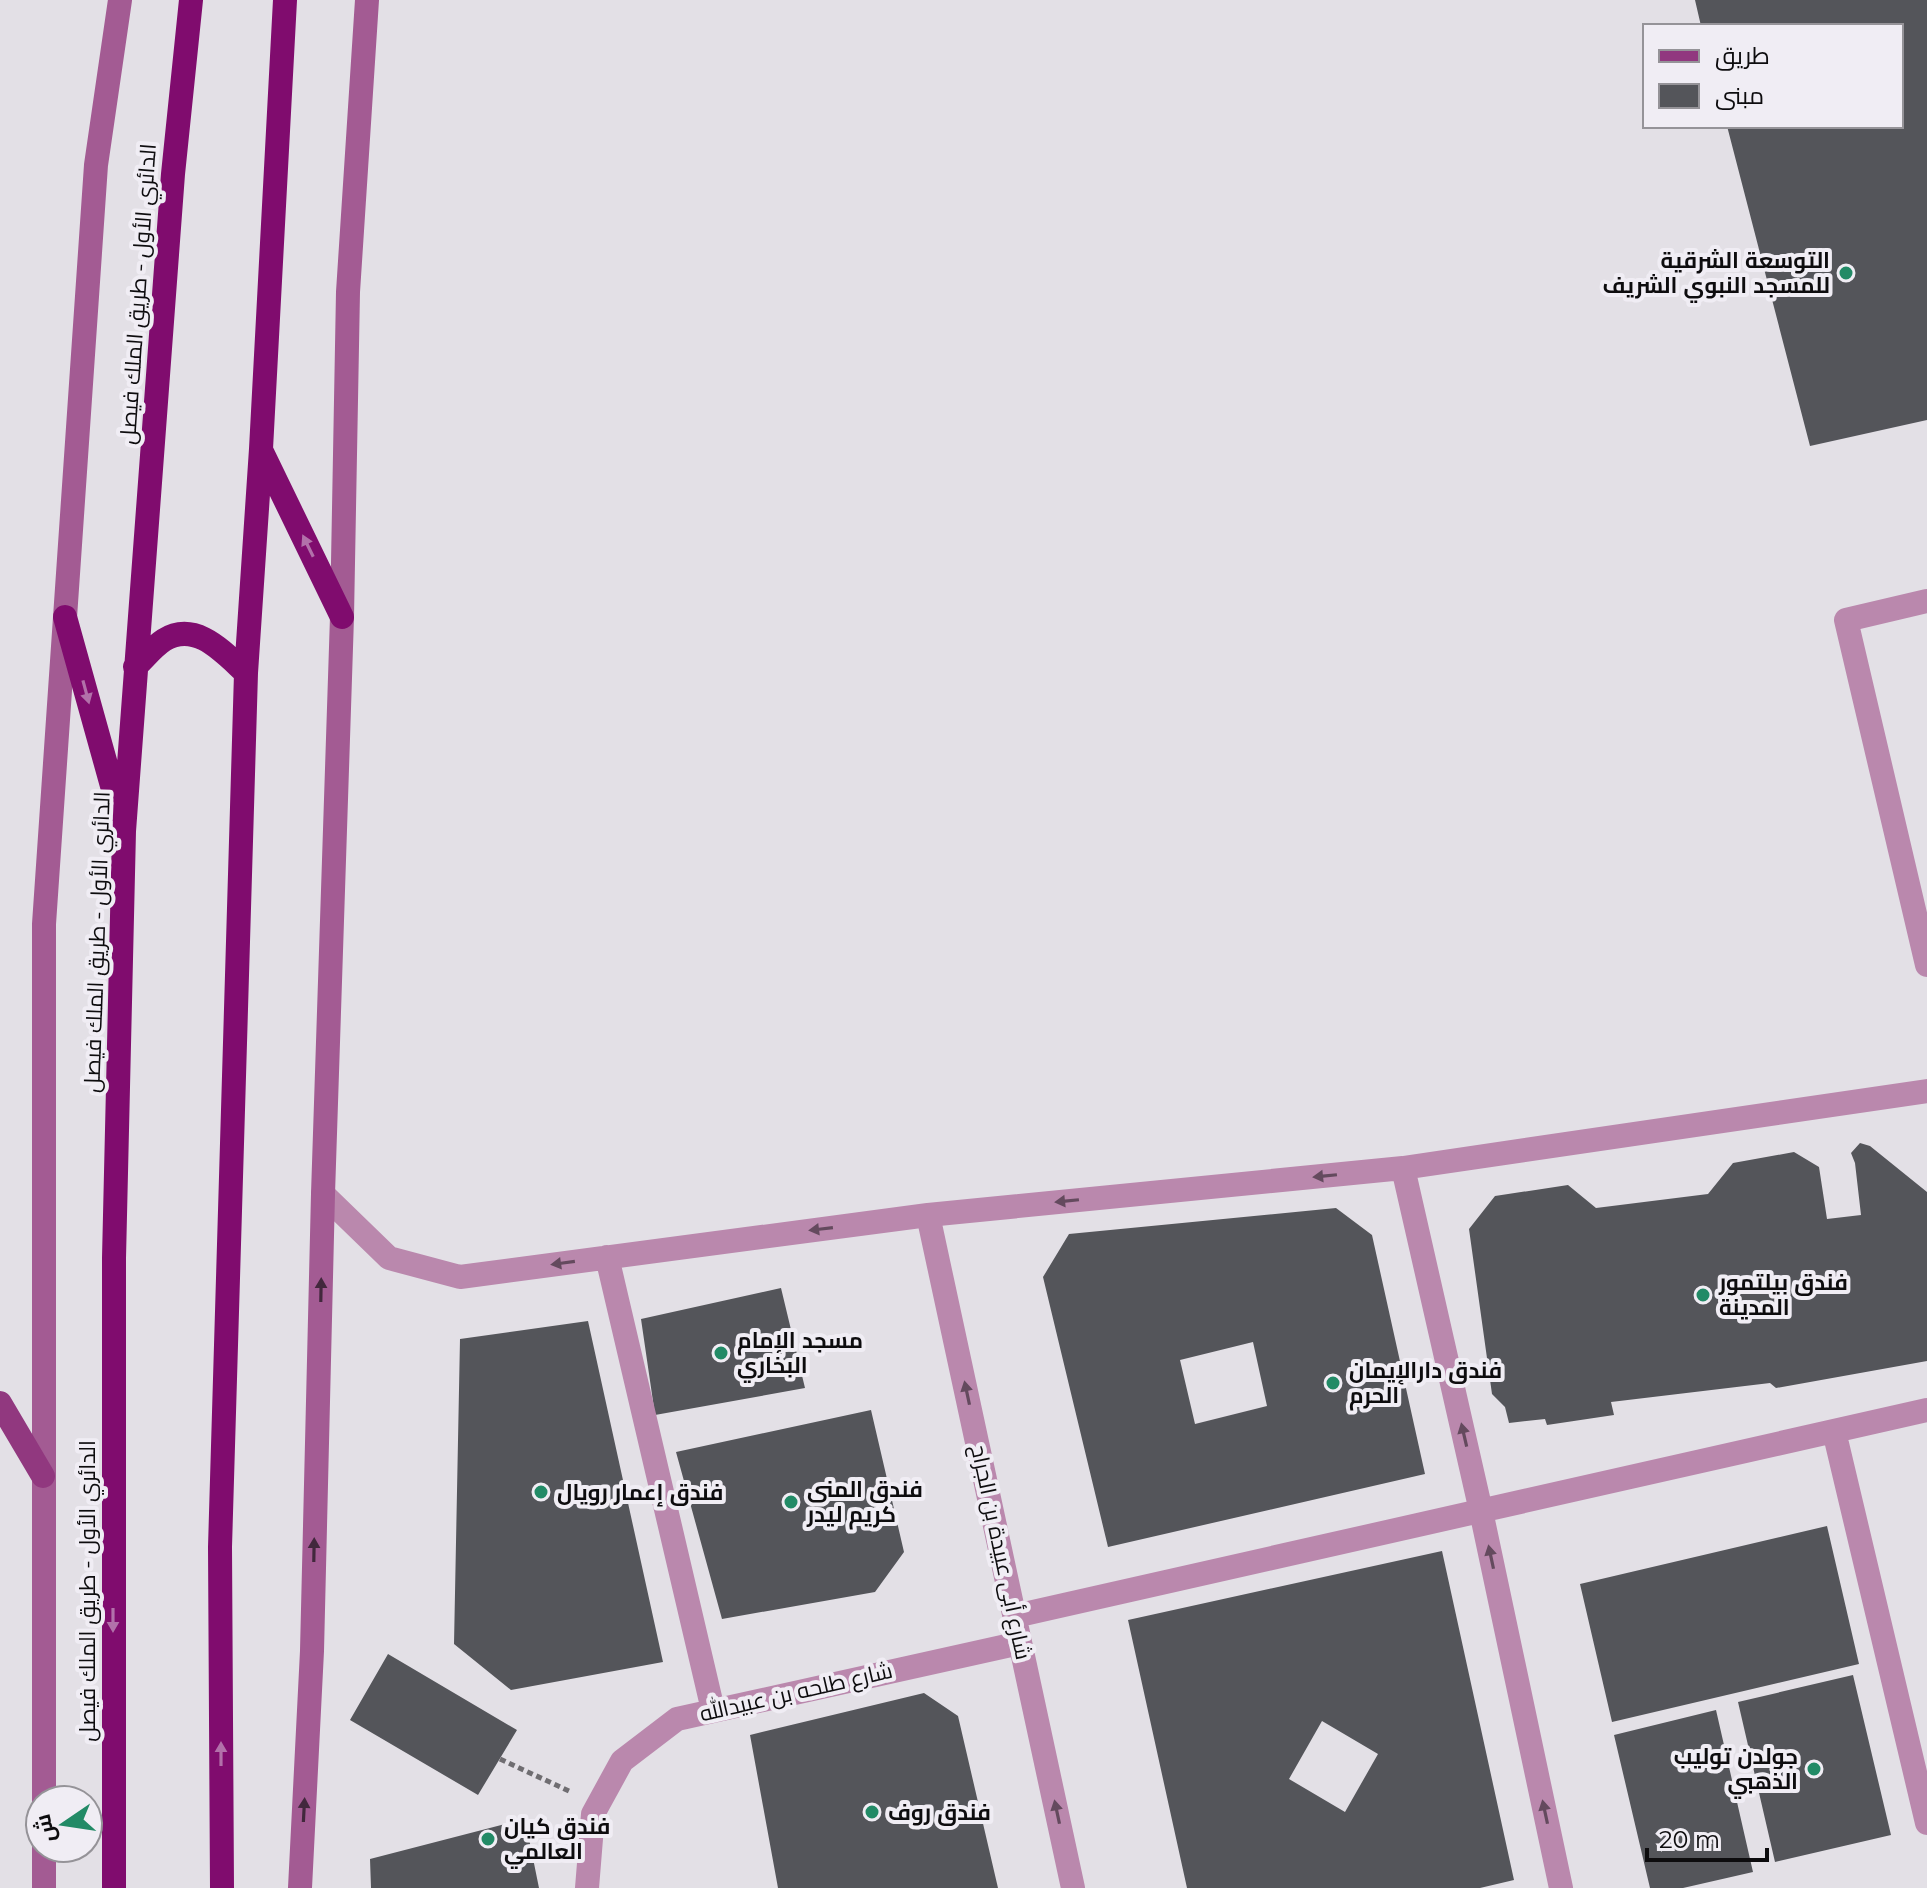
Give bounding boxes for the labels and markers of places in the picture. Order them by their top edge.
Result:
place label: التوسعة الشرقية للمسجد النبوي الشريف [1602,247,1830,303]
marker: التوسعة الشرقية للمسجد النبوي الشريف [1837,264,1855,282]
place label: فندق بيلتمور المدينة [1718,1269,1848,1321]
marker: فندق بيلتمور المدينة [1694,1286,1712,1304]
place label: مسجد الإمام البخاري [737,1327,863,1383]
marker: مسجد الإمام البخاري [712,1344,730,1362]
place label: فندق دارالإيمان الحرم [1349,1357,1502,1411]
marker: فندق دارالإيمان الحرم [1324,1374,1342,1392]
place label: فندق المنى كريم ليدر [806,1476,923,1530]
place label: فندق إعمار رويال [557,1479,723,1507]
marker: فندق إعمار رويال [532,1483,550,1501]
marker: فندق المنى كريم ليدر [782,1493,800,1511]
place label: جولدن توليب الذهبي [1674,1743,1798,1799]
marker: جولدن توليب الذهبي [1805,1760,1823,1778]
place label: فندق روف [888,1799,991,1826]
marker: فندق روف [863,1803,881,1821]
place label: فندق كيان العالمي [504,1813,610,1869]
marker: فندق كيان العالمي [479,1830,497,1848]

